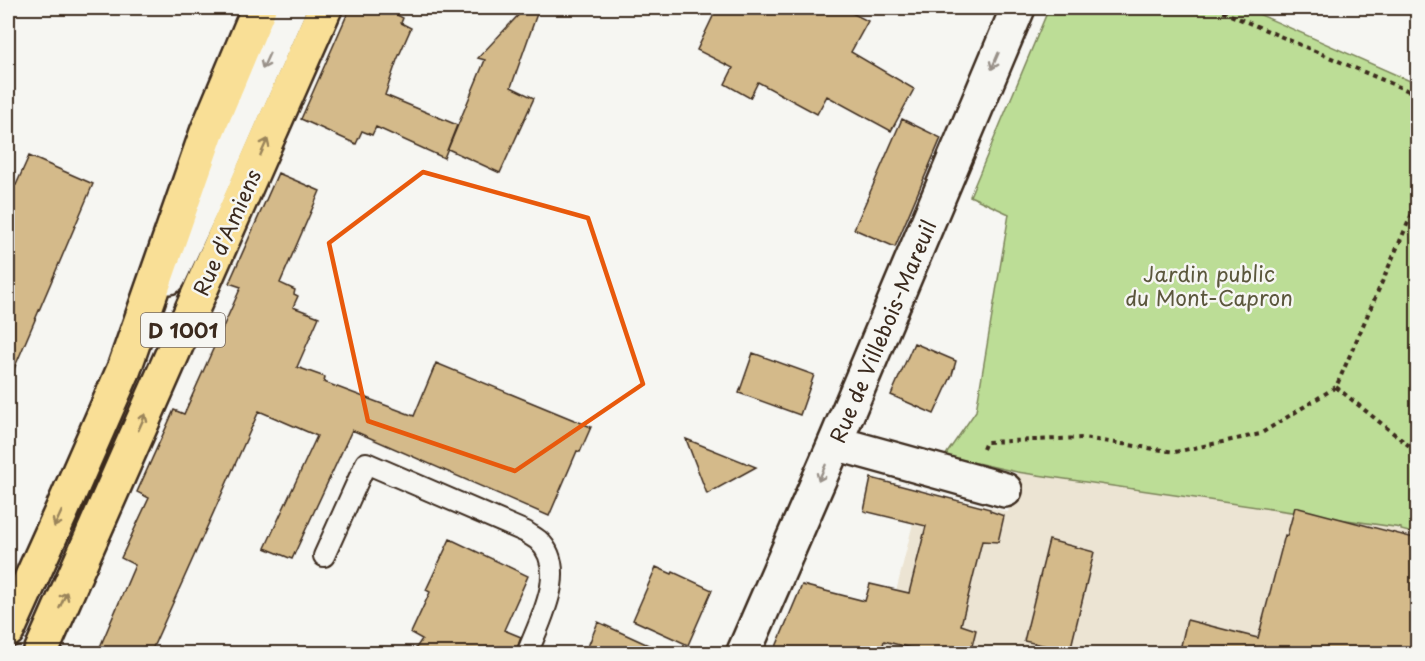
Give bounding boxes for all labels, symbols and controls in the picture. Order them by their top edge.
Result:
one-way arrow [260,51,271,70]
one-way arrow [989,52,1000,70]
one-way arrow [258,139,270,157]
street label: Rue d'Amiens [184,164,268,300]
street label: Rue de Villebois-Mareuil [820,215,944,447]
park label: Jardin public du Mont-Capron [1125,257,1293,313]
road number: D 1001 [141,313,225,347]
one-way arrow [137,413,149,431]
one-way arrow [815,464,827,482]
one-way arrow [52,510,63,528]
one-way arrow [59,591,70,609]

